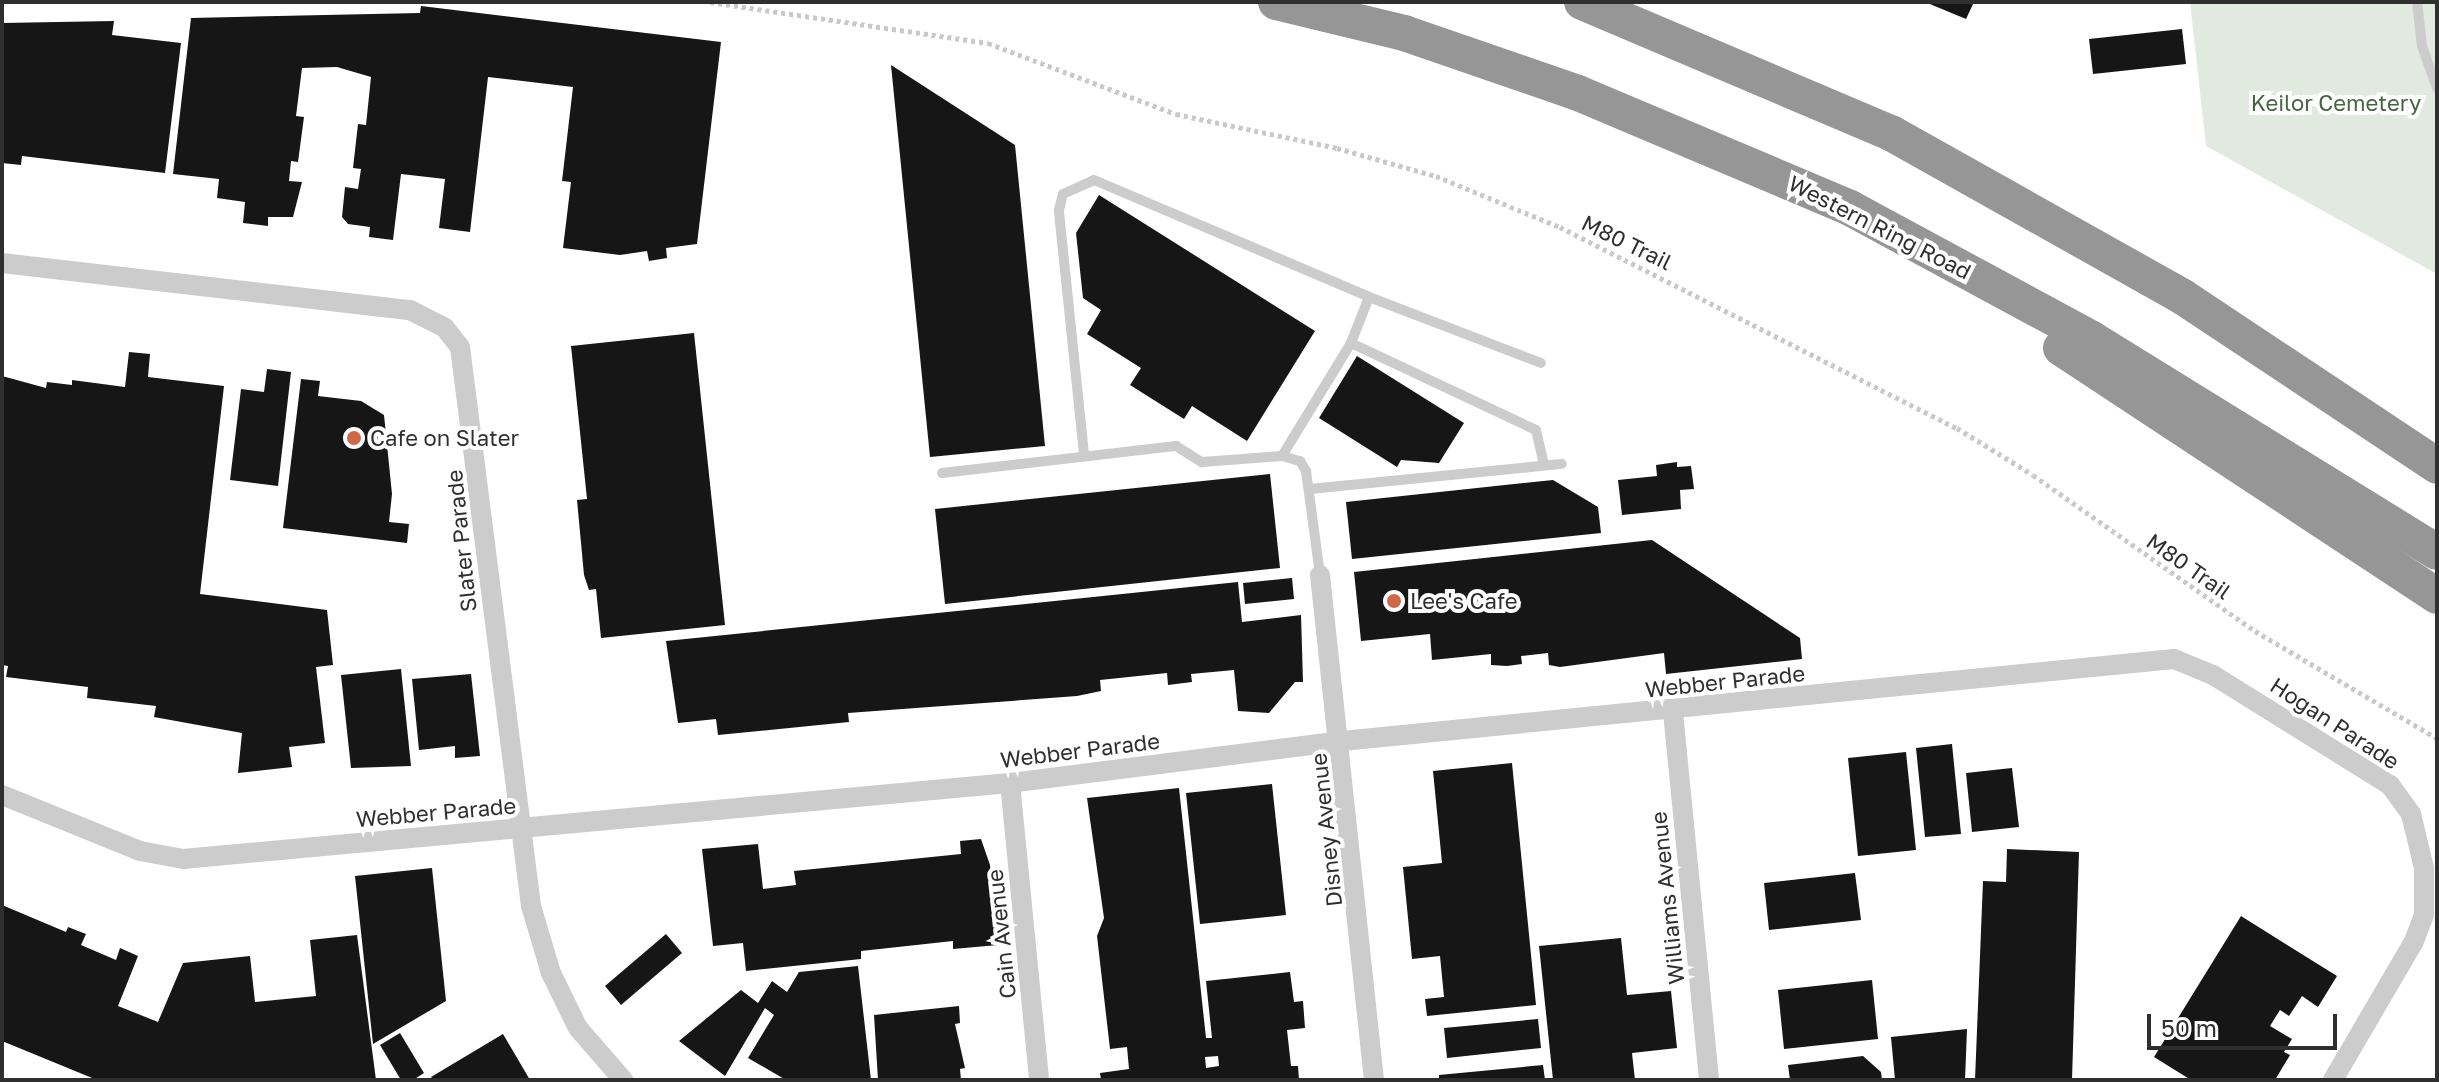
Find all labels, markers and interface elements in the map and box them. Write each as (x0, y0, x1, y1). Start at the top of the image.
park label: Keilor Cemetery (2251, 90, 2421, 116)
street label: Western Ring Road (1784, 170, 1976, 284)
street label: M80 Trail (1578, 209, 1676, 275)
place label: Cafe on Slater (370, 425, 519, 451)
marker: Cafe on Slater (345, 429, 363, 447)
street label: Slater Parade (440, 469, 482, 613)
street label: M80 Trail (2142, 527, 2236, 605)
place label: Lee's Cafe (1410, 588, 1518, 614)
marker: Lee's Cafe (1385, 592, 1403, 610)
street label: Webber Parade (1644, 659, 1806, 703)
street label: Hogan Parade (2265, 671, 2405, 775)
street label: Webber Parade (999, 727, 1161, 773)
street label: Disney Avenue (1305, 752, 1347, 908)
street label: Webber Parade (355, 792, 517, 832)
street label: Williams Avenue (1645, 810, 1689, 986)
street label: Cain Avenue (981, 868, 1021, 1000)
scale bar (2151, 998, 2341, 1048)
text: 50 m (2161, 1013, 2217, 1042)

